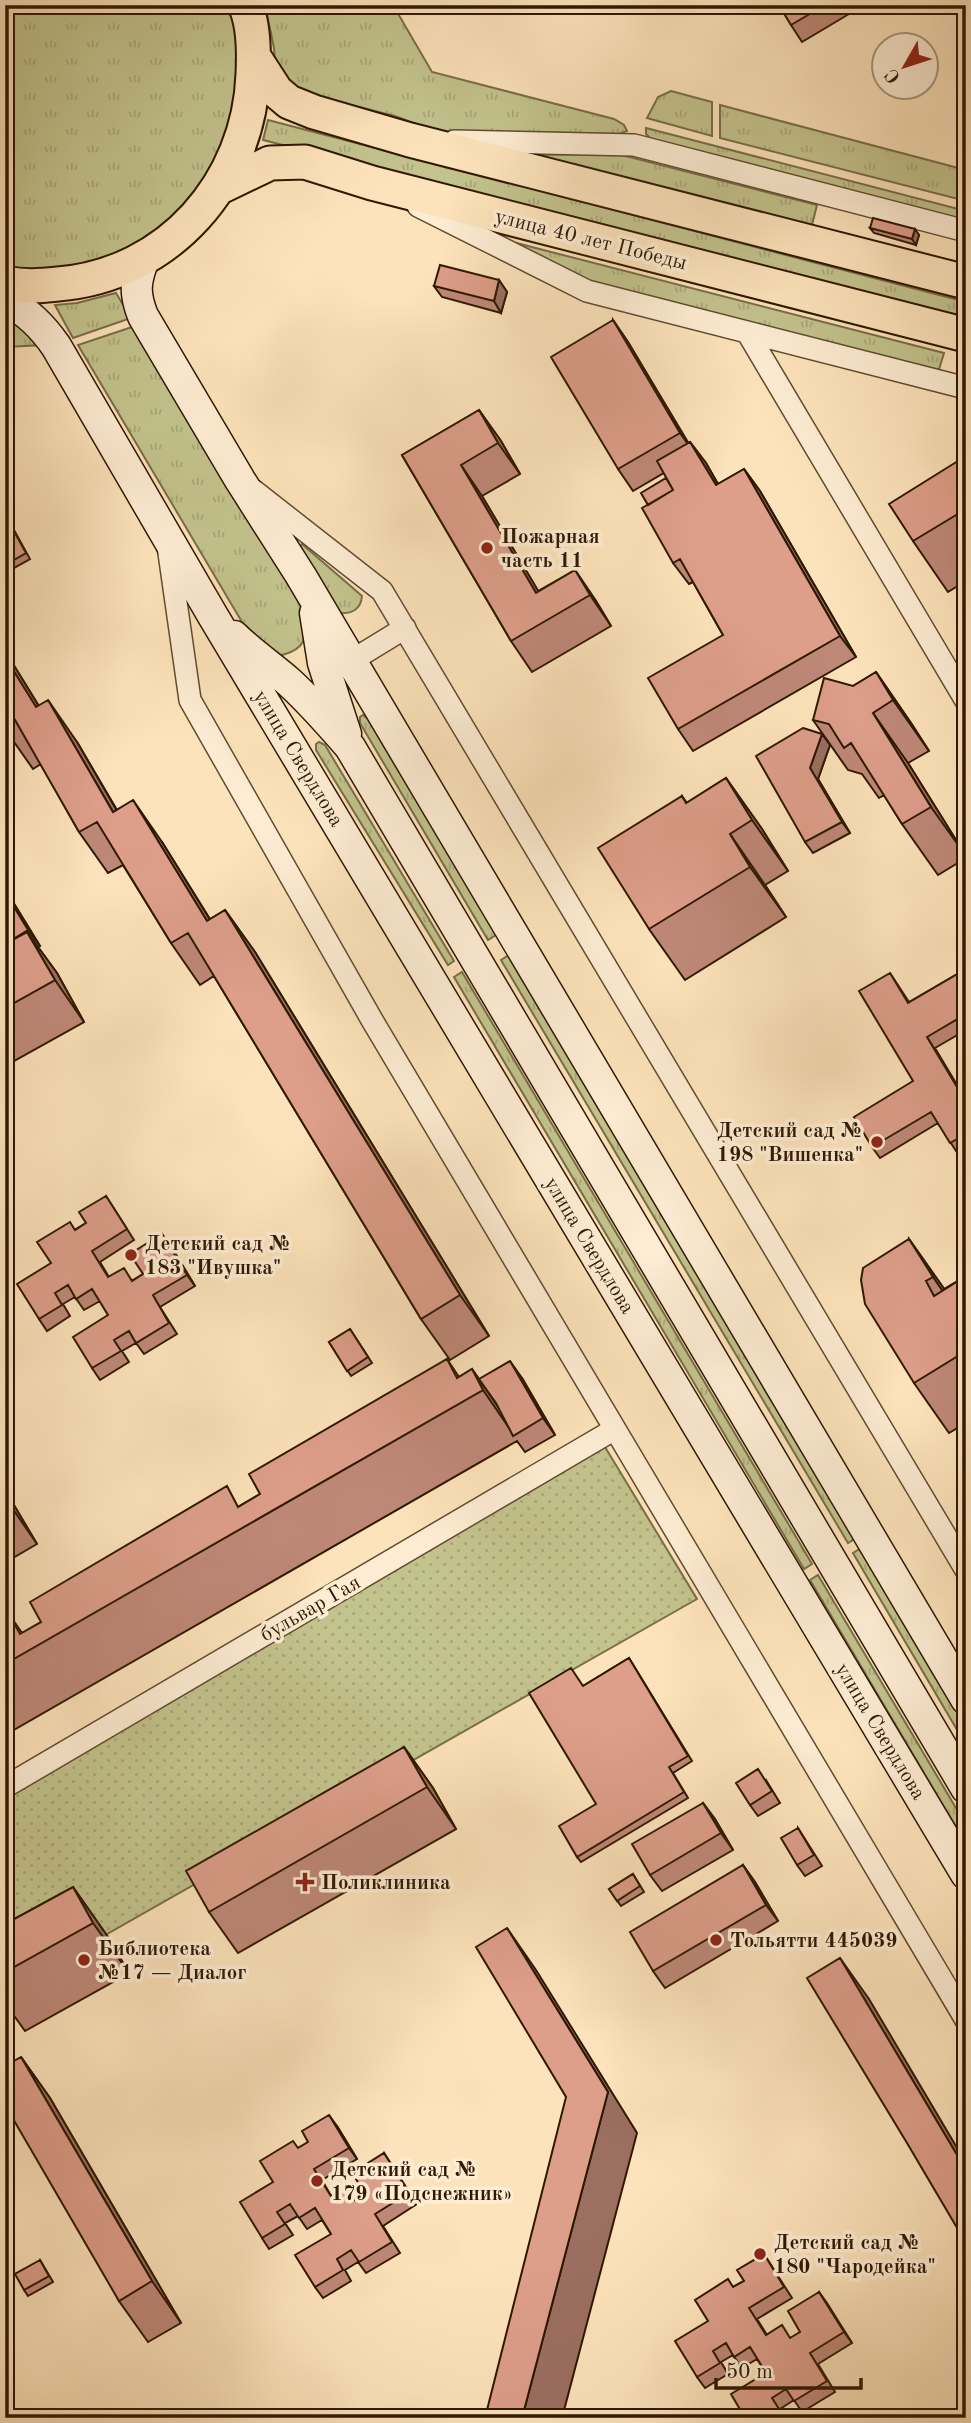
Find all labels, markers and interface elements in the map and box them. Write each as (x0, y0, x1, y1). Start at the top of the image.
north arrow (870, 32, 940, 102)
text: С (882, 64, 905, 86)
street label: улица 40 лет Победы (492, 206, 689, 275)
place label: Пожарная часть 11 (501, 527, 600, 572)
marker: Пожарная часть 11 (479, 540, 495, 556)
street label: улица Свердлова (249, 687, 347, 831)
place label: Детский сад № 198 "Вишенка" (717, 1121, 863, 1166)
marker: Детский сад № 198 "Вишенка" (869, 1134, 885, 1150)
street label: улица Свердлова (540, 1174, 638, 1318)
place label: Детский сад № 183 "Ивушка" (145, 1234, 291, 1279)
marker: Детский сад № 183 "Ивушка" (123, 1247, 139, 1263)
street label: бульвар Гая (257, 1572, 364, 1646)
street label: улица Свердлова (831, 1660, 929, 1804)
marker: Поликлиника (295, 1872, 315, 1892)
place label: Поликлиника (321, 1873, 451, 1894)
place label: Тольятти 445039 (730, 1931, 898, 1952)
marker: Тольятти 445039 (708, 1932, 724, 1948)
place label: Библиотека №17 — Диалог (98, 1939, 247, 1984)
marker: Библиотека №17 — Диалог (76, 1952, 92, 1968)
place label: Детский сад № 179 «Подснежник» (331, 2160, 513, 2205)
marker: Детский сад № 179 «Подснежник» (309, 2173, 325, 2189)
place label: Детский сад № 180 "Чародейка" (774, 2233, 936, 2278)
marker: Детский сад № 180 "Чародейка" (752, 2246, 768, 2262)
scale bar (716, 2346, 861, 2390)
text: 50 m (726, 2362, 773, 2383)

